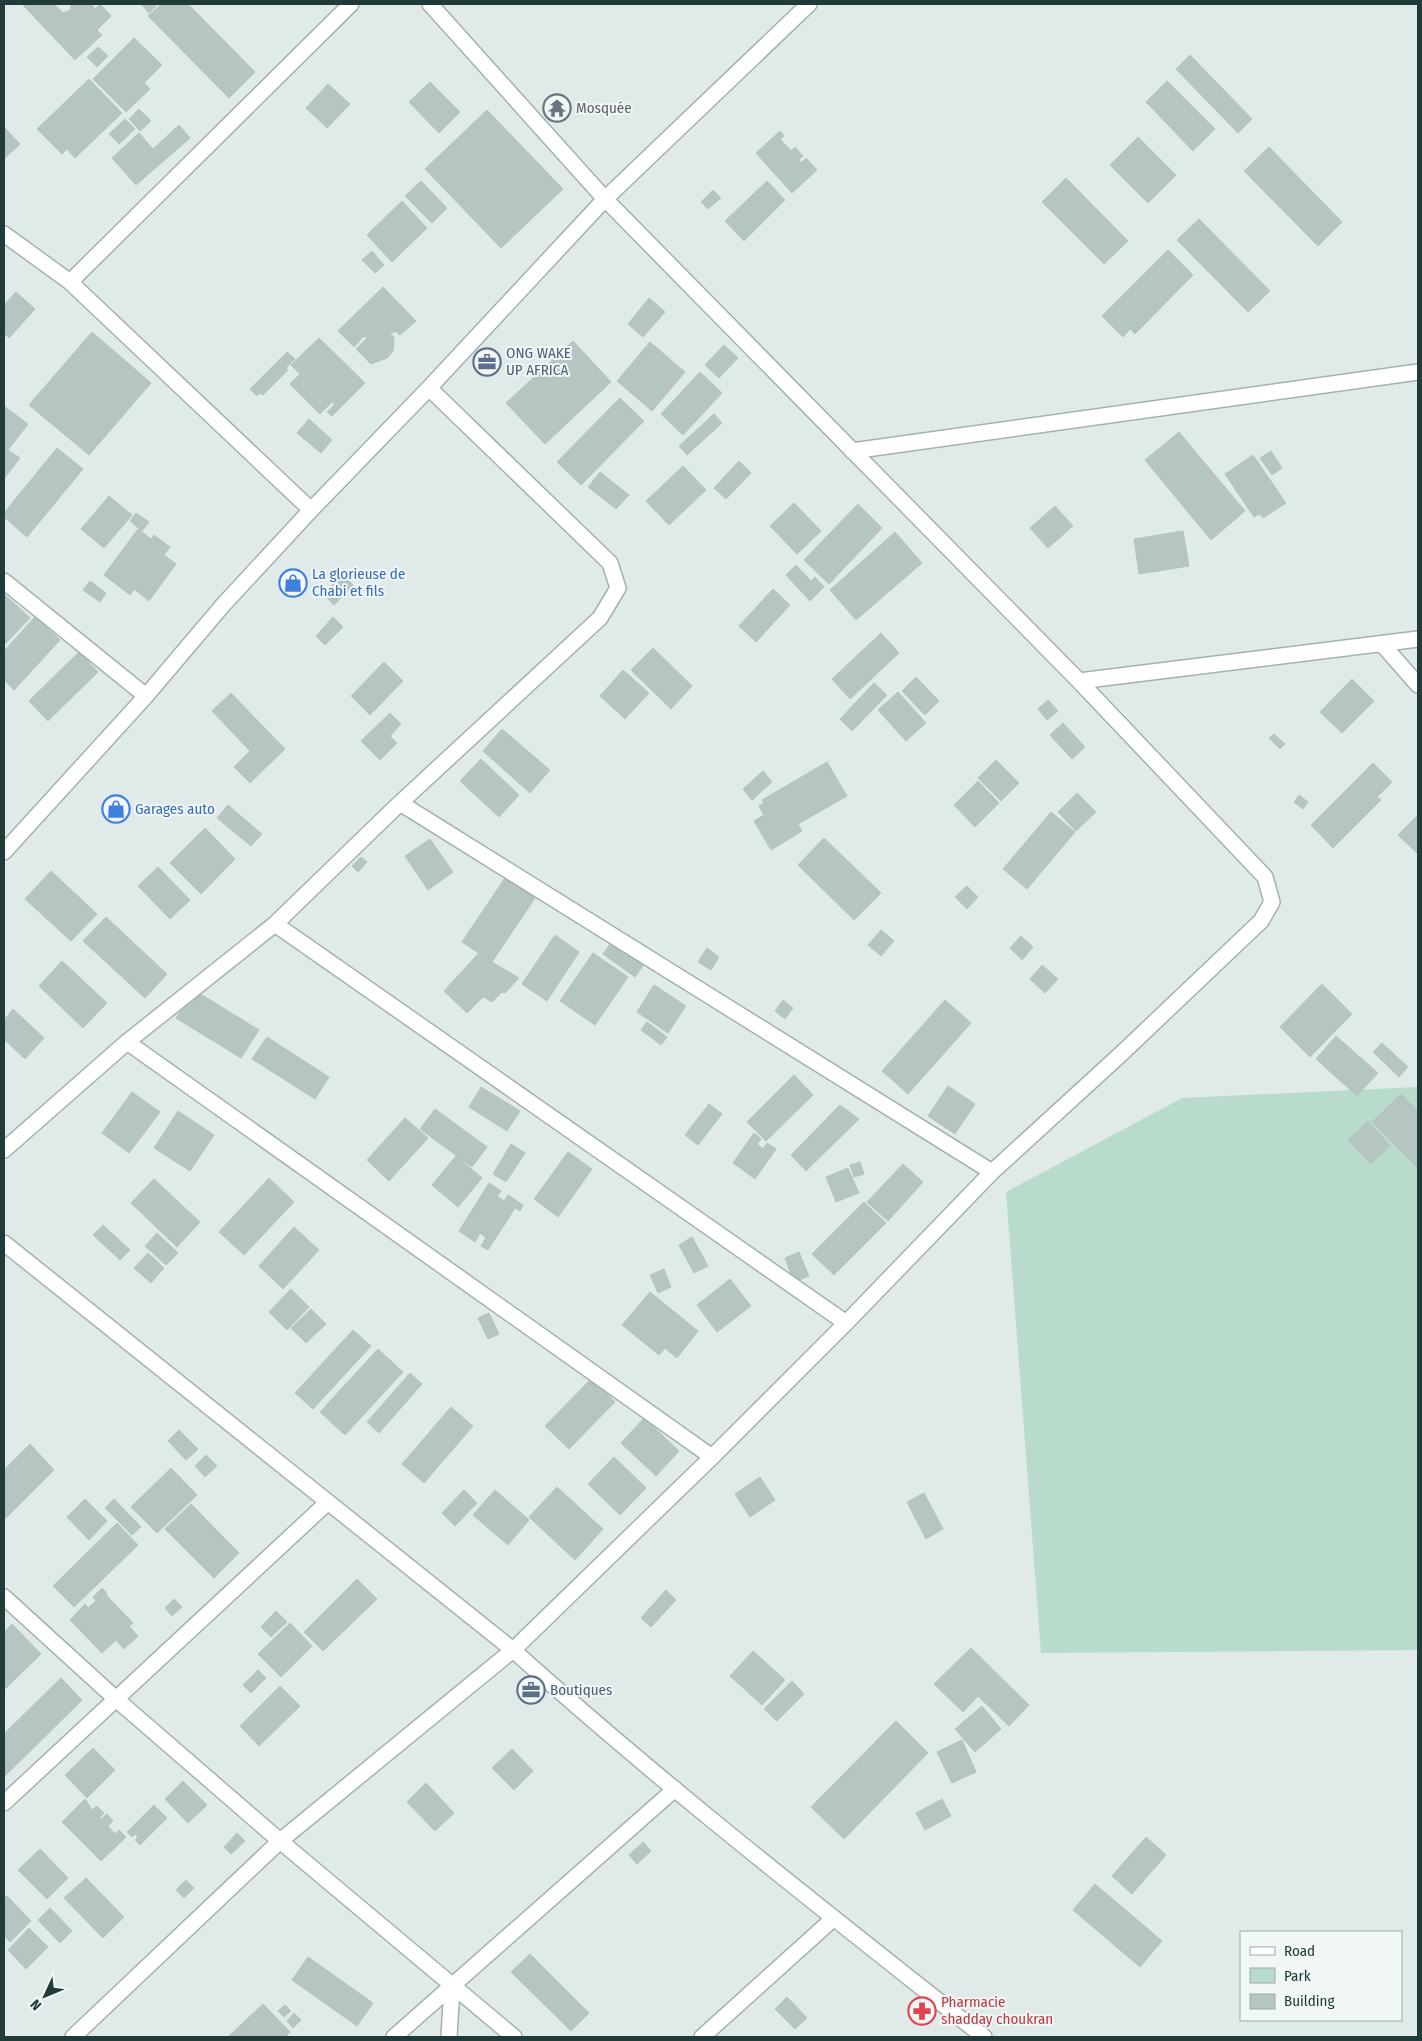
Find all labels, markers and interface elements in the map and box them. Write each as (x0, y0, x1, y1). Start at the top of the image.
temple icon: Mosquée (542, 93, 572, 123)
place label: Mosquée (576, 99, 632, 117)
place label: ONG WAKE UP AFRICA (506, 344, 571, 379)
office icon: ONG WAKE UP AFRICA (472, 347, 502, 377)
place label: La glorieuse de Chabi et fils (312, 565, 405, 600)
shop icon: La glorieuse de Chabi et fils (278, 568, 308, 598)
shop icon: Garages auto (101, 794, 131, 824)
place label: Garages auto (135, 800, 215, 818)
office icon: Boutiques (516, 1675, 546, 1705)
place label: Boutiques (550, 1681, 612, 1699)
legend (1240, 1931, 1402, 2021)
text: Road (1284, 1942, 1315, 1960)
text: Park (1284, 1967, 1311, 1985)
north arrow (20, 1971, 70, 2021)
text: Building (1284, 1992, 1335, 2010)
place label: Pharmacie shadday choukran (941, 1993, 1053, 2028)
text: N (27, 1996, 45, 2014)
pharmacy icon: Pharmacie shadday choukran (907, 1996, 937, 2026)

